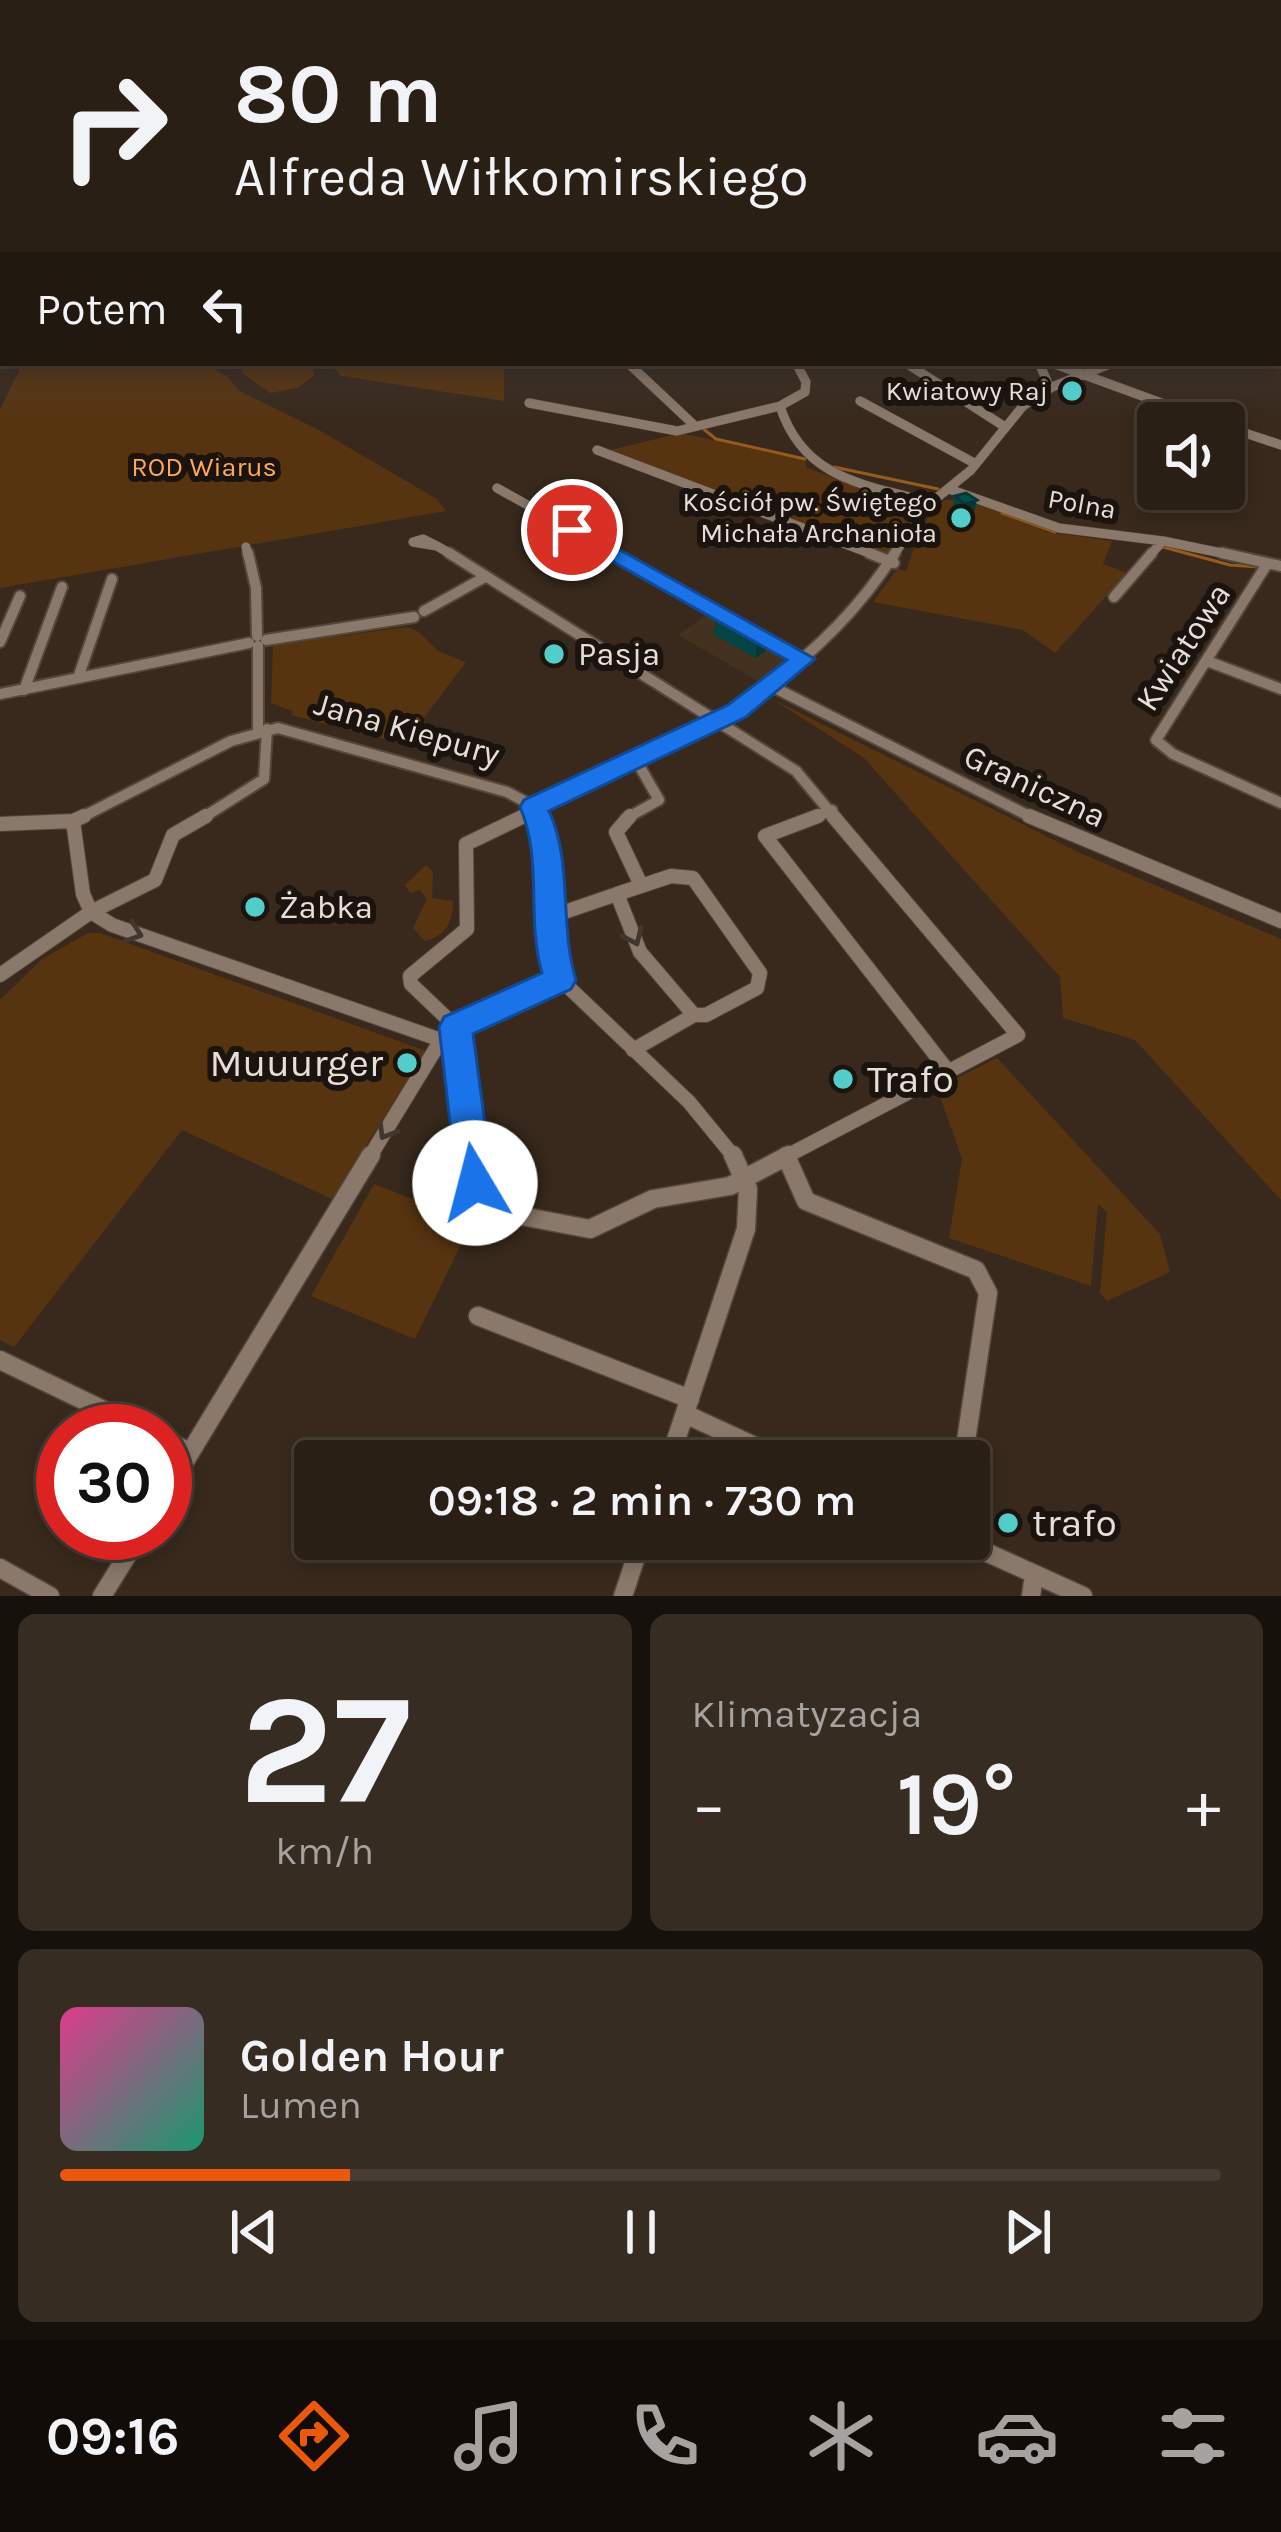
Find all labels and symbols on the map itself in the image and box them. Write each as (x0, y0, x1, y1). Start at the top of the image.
place label: Kwiatowy Raj (886, 375, 1048, 407)
marker: Kwiatowy Raj (1059, 378, 1085, 404)
park label: ROD Wiarus (131, 451, 277, 483)
pin (521, 479, 623, 581)
street label: Polna (1046, 482, 1118, 526)
place label: Kościół pw. Świętego Michała Archanioła (683, 486, 937, 549)
marker: Kościół pw. Świętego Michała Archanioła (948, 505, 974, 531)
street label: Kwiatowa (1128, 576, 1238, 718)
place label: Pasja (578, 635, 660, 673)
marker: Pasja (541, 641, 567, 667)
street label: Jana Kiepury (310, 684, 504, 774)
street label: Graniczna (958, 737, 1112, 835)
place label: Żabka (279, 888, 373, 926)
marker: Żabka (242, 894, 268, 920)
one-way arrow (122, 919, 143, 943)
one-way arrow (620, 925, 644, 946)
place label: Muuurger (210, 1040, 384, 1086)
marker: Muuurger (394, 1050, 420, 1076)
place label: Trafo (867, 1056, 954, 1102)
marker: Trafo (830, 1066, 856, 1092)
one-way arrow (378, 1118, 400, 1140)
position arrow (412, 1120, 538, 1246)
speed limit sign: 30 (36, 1404, 192, 1560)
place label: trafo (1032, 1500, 1117, 1546)
marker: trafo (995, 1510, 1021, 1536)

